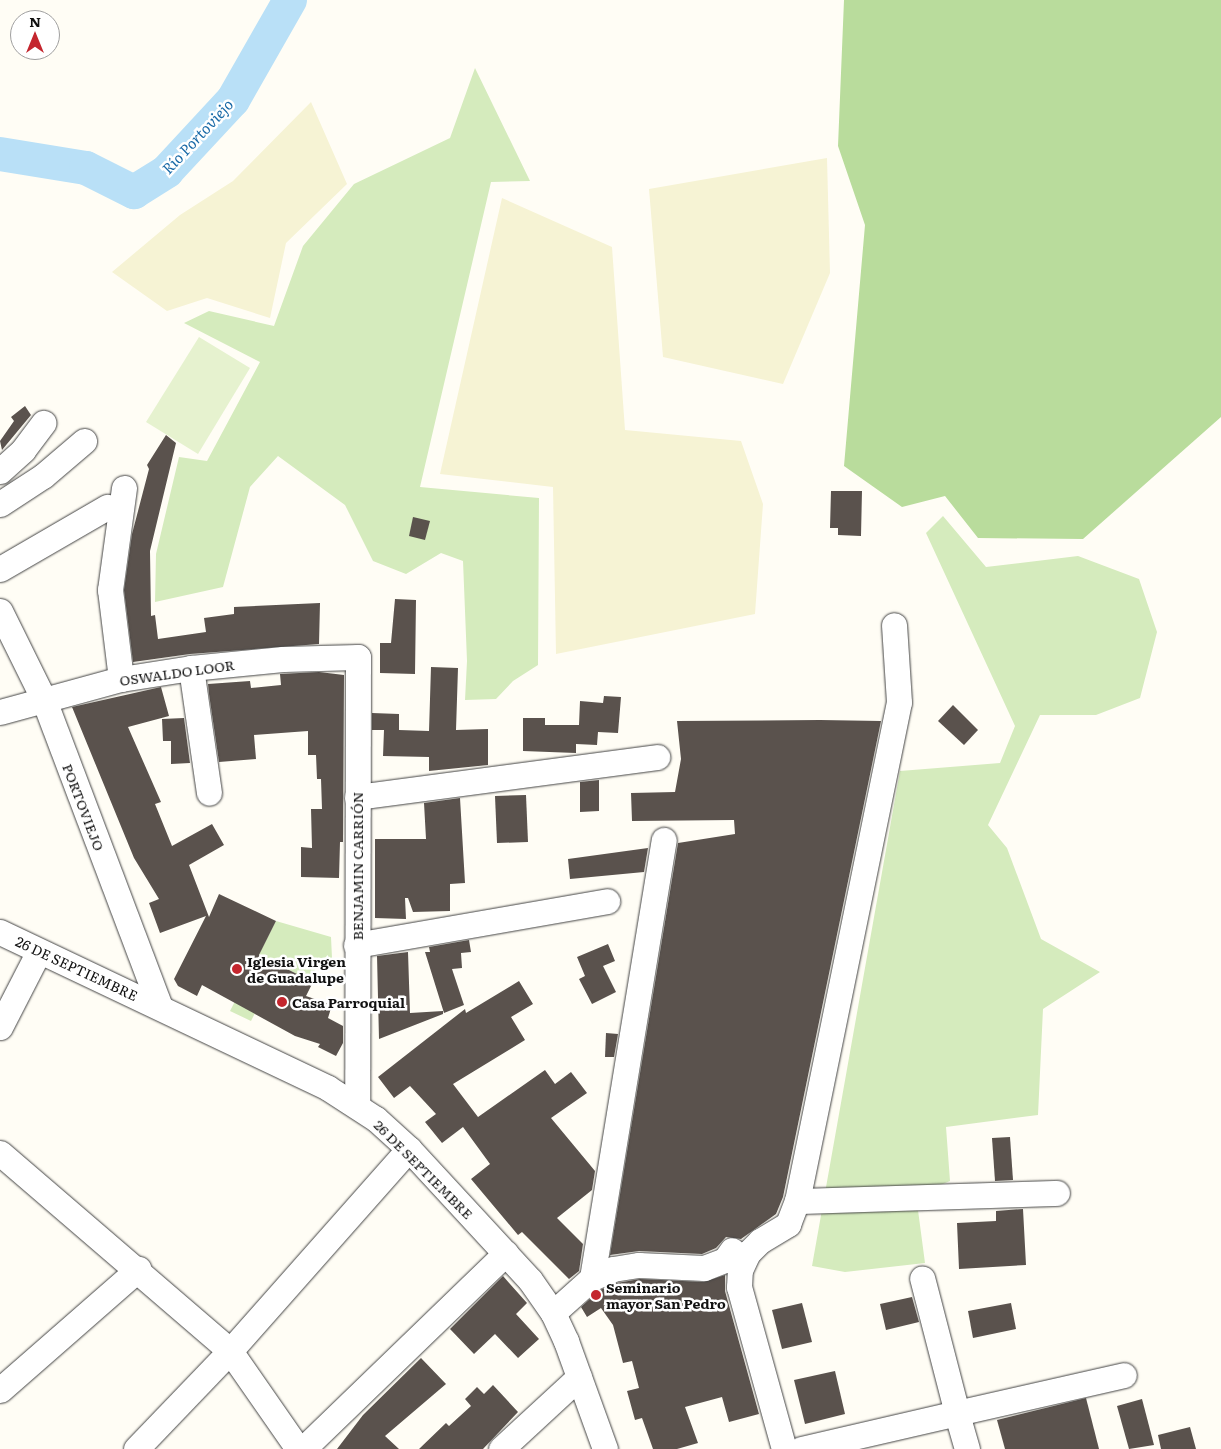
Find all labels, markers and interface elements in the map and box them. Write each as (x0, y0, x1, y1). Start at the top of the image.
north arrow (10, 10, 60, 60)
text: N (29, 11, 41, 31)
water label: Río Portoviejo (158, 95, 236, 177)
street label: OSWALDO LOOR (118, 656, 236, 688)
street label: PORTOVIEJO (60, 761, 108, 853)
street label: BENJAMIN CARRIÓN (349, 792, 365, 940)
street label: 26 DE SEPTIEMBRE (13, 932, 141, 1004)
place label: Iglesia Virgen de Guadalupe (247, 953, 346, 986)
marker: Iglesia Virgen de Guadalupe (231, 963, 243, 975)
place label: Casa Parroquial (292, 994, 405, 1010)
marker: Casa Parroquial (276, 996, 288, 1008)
street label: 26 DE SEPTIEMBRE (371, 1116, 477, 1222)
place label: Seminario mayor San Pedro (606, 1279, 726, 1311)
marker: Seminario mayor San Pedro (590, 1289, 602, 1301)

